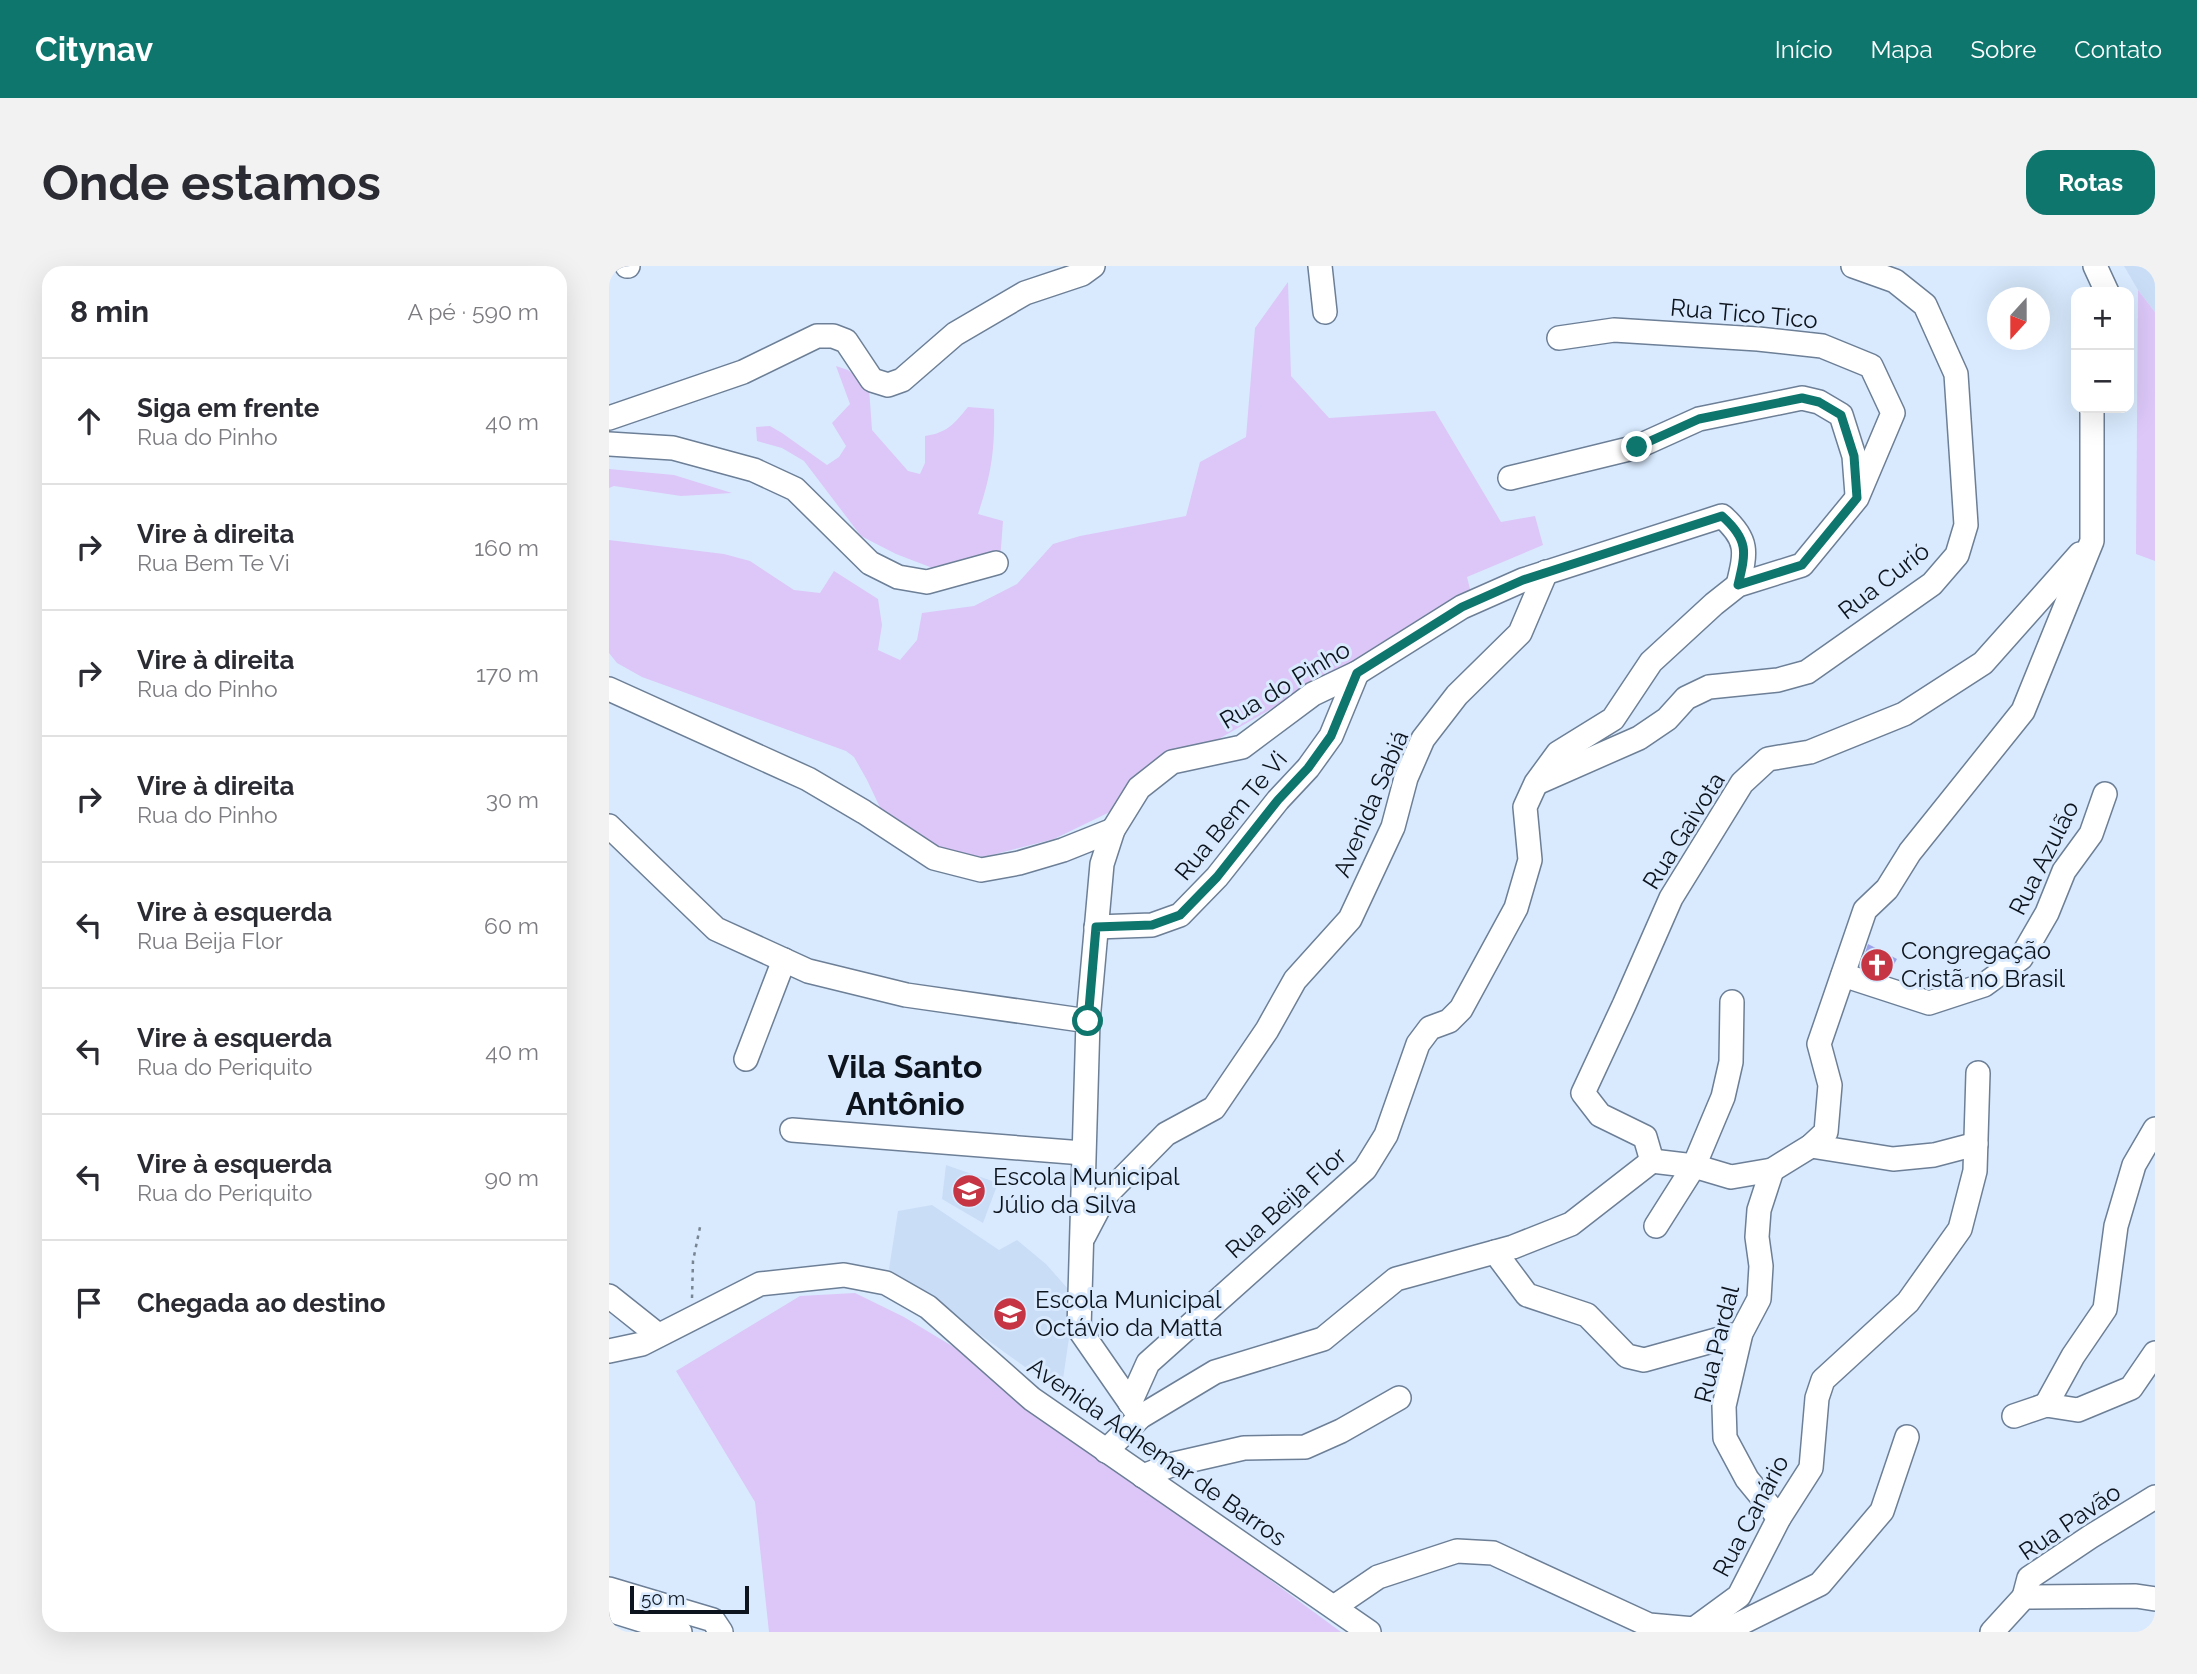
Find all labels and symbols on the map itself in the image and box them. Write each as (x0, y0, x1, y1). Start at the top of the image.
north arrow (1987, 287, 2050, 350)
street label: Rua Tico Tico (1669, 293, 1819, 334)
route end (1621, 431, 1652, 462)
street label: Rua Curió (1832, 536, 1935, 625)
street label: Rua do Pinho (1214, 634, 1355, 735)
street label: Avenida Sabiá (1327, 726, 1414, 881)
street label: Rua Bem Te Vi (1168, 745, 1293, 886)
street label: Rua Gaivota (1636, 767, 1731, 894)
street label: Rua Azulão (2002, 796, 2085, 920)
place label: Congregação Cristã no Brasil (1901, 936, 2066, 993)
church icon: Congregação Cristã no Brasil (1858, 946, 1896, 984)
route start (1072, 1005, 1103, 1036)
district label: Vila Santo Antônio (828, 1048, 982, 1122)
street label: Rua Beija Flor (1219, 1141, 1352, 1264)
place label: Escola Municipal Júlio da Silva (993, 1162, 1180, 1219)
school or university icon: Escola Municipal Júlio da Silva (950, 1172, 988, 1210)
street label: Rua Pardal (1688, 1282, 1745, 1405)
place label: Escola Municipal Octávio da Matta (1035, 1285, 1223, 1342)
school or university icon: Escola Municipal Octávio da Matta (991, 1295, 1029, 1333)
street label: Avenida Adhemar de Barros (1022, 1351, 1292, 1552)
street label: Rua Canário (1706, 1450, 1795, 1582)
street label: Rua Pavão (2013, 1477, 2126, 1566)
scale bar (630, 1583, 749, 1615)

